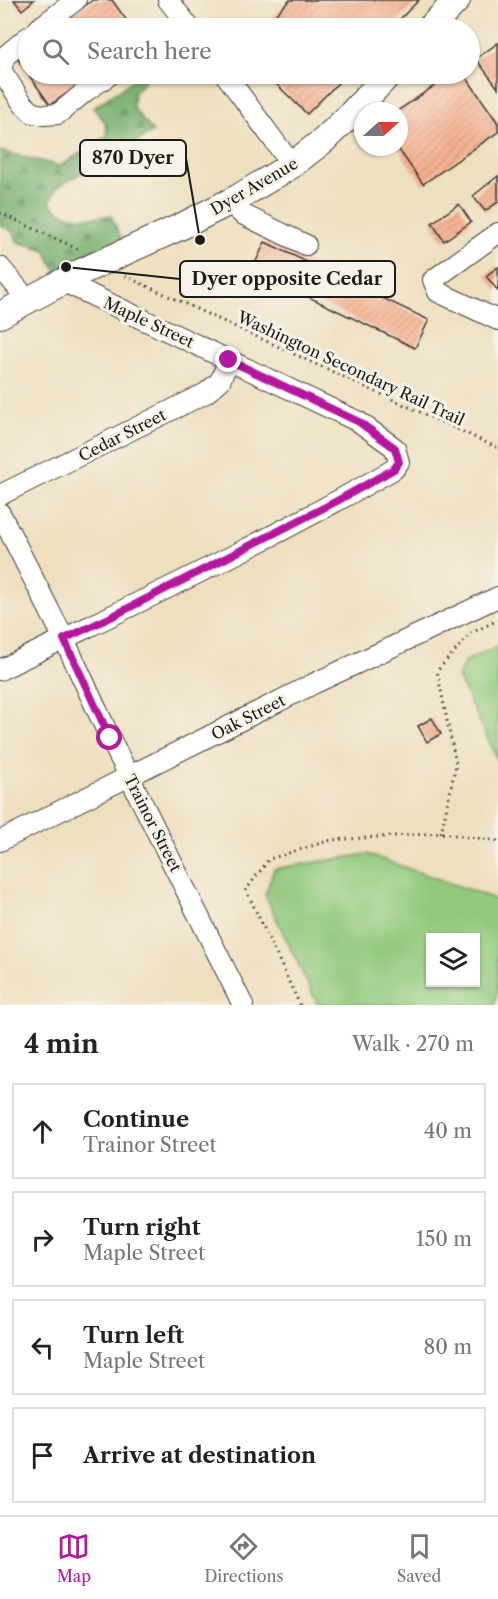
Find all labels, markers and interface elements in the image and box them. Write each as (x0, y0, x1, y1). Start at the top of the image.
search box (18, 18, 480, 84)
icon: search (39, 35, 72, 68)
text: Search here (87, 38, 212, 65)
north arrow (354, 102, 408, 156)
callout: 870 Dyer (80, 140, 186, 176)
text: 870 Dyer (92, 147, 174, 169)
street label: Dyer Avenue (207, 153, 301, 219)
callout: Dyer opposite Cedar (180, 261, 395, 297)
text: Dyer opposite Cedar (192, 268, 383, 290)
street label: Maple Street (101, 292, 198, 352)
street label: Washington Secondary Rail Trail (233, 306, 468, 430)
route end (215, 346, 241, 372)
street label: Cedar Street (75, 404, 169, 466)
street label: Oak Street (208, 690, 289, 744)
route start (96, 724, 122, 750)
street label: Trainor Street (120, 771, 186, 875)
map controls (426, 933, 480, 987)
button: layers (426, 933, 480, 987)
text: 4 min (24, 1028, 99, 1060)
text: Walk · 270 m (352, 1032, 474, 1056)
text: Continue (83, 1106, 189, 1133)
icon: ahead (26, 1115, 59, 1148)
text: 40 m (424, 1119, 472, 1143)
text: Trainor Street (83, 1133, 217, 1157)
text: Turn right (83, 1214, 201, 1241)
icon: right (26, 1223, 59, 1256)
text: 150 m (416, 1227, 472, 1251)
text: Maple Street (83, 1241, 205, 1265)
text: Turn left (83, 1322, 184, 1349)
icon: left (26, 1331, 59, 1364)
text: 80 m (424, 1335, 472, 1359)
text: Maple Street (83, 1349, 205, 1373)
icon: arrive (26, 1439, 59, 1472)
text: Arrive at destination (83, 1442, 316, 1469)
tab: Map (57, 1530, 91, 1586)
tab: Directions (204, 1530, 283, 1586)
tab: Saved (397, 1530, 441, 1586)

